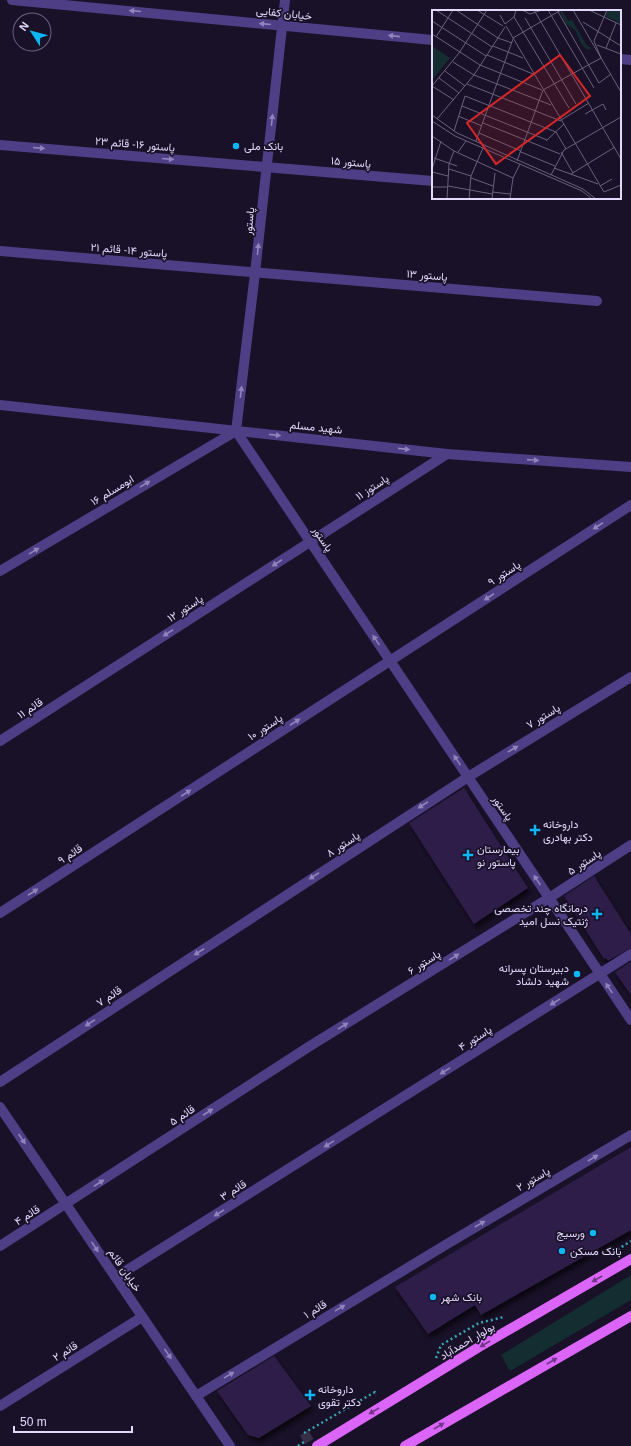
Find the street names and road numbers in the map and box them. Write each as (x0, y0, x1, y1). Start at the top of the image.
street label: خیابان کفایی (255, 4, 313, 23)
street label: پاستور ۱۶- قائم ۲۳ (94, 135, 175, 155)
street label: پاستور ۱۵ (330, 154, 372, 172)
street label: پاستور (241, 207, 258, 237)
street label: پاستور ۱۴- قائم ۲۱ (90, 241, 168, 261)
street label: پاستور ۱۳ (406, 267, 448, 285)
street label: شهید مسلم (289, 418, 343, 438)
street label: پاستوز ۱۱ (353, 472, 392, 504)
street label: ابومسلم ۱۶ (88, 473, 137, 509)
street label: پاستور (308, 523, 336, 555)
street label: پاستور ۹ (486, 558, 523, 590)
street label: پاستور ۱۲ (165, 592, 206, 625)
street label: قائم ۱۱ (15, 695, 46, 722)
street label: پاستور ۷ (524, 701, 563, 732)
street label: پاستور ۱۰ (246, 711, 285, 744)
street label: پاستور (488, 792, 516, 824)
street label: پاستور ۸ (324, 829, 363, 861)
street label: قائم ۹ (56, 842, 86, 868)
street label: پاستور ۵ (565, 847, 604, 879)
street label: پاستور ۶ (406, 947, 444, 978)
street label: قائم ۷ (94, 983, 125, 1010)
street label: پاستور ۴ (456, 1023, 495, 1055)
street label: قائم ۵ (167, 1102, 198, 1129)
street label: پاستور ۲ (514, 1165, 553, 1195)
street label: قائم ۳ (218, 1177, 249, 1204)
street label: قائم ۴ (12, 1203, 43, 1229)
street label: خیابان قائم (105, 1246, 144, 1295)
street label: قائم ۱ (301, 1298, 330, 1322)
street label: بولوار احمدآباد (438, 1320, 497, 1363)
street label: قائم ۲ (50, 1339, 81, 1365)

